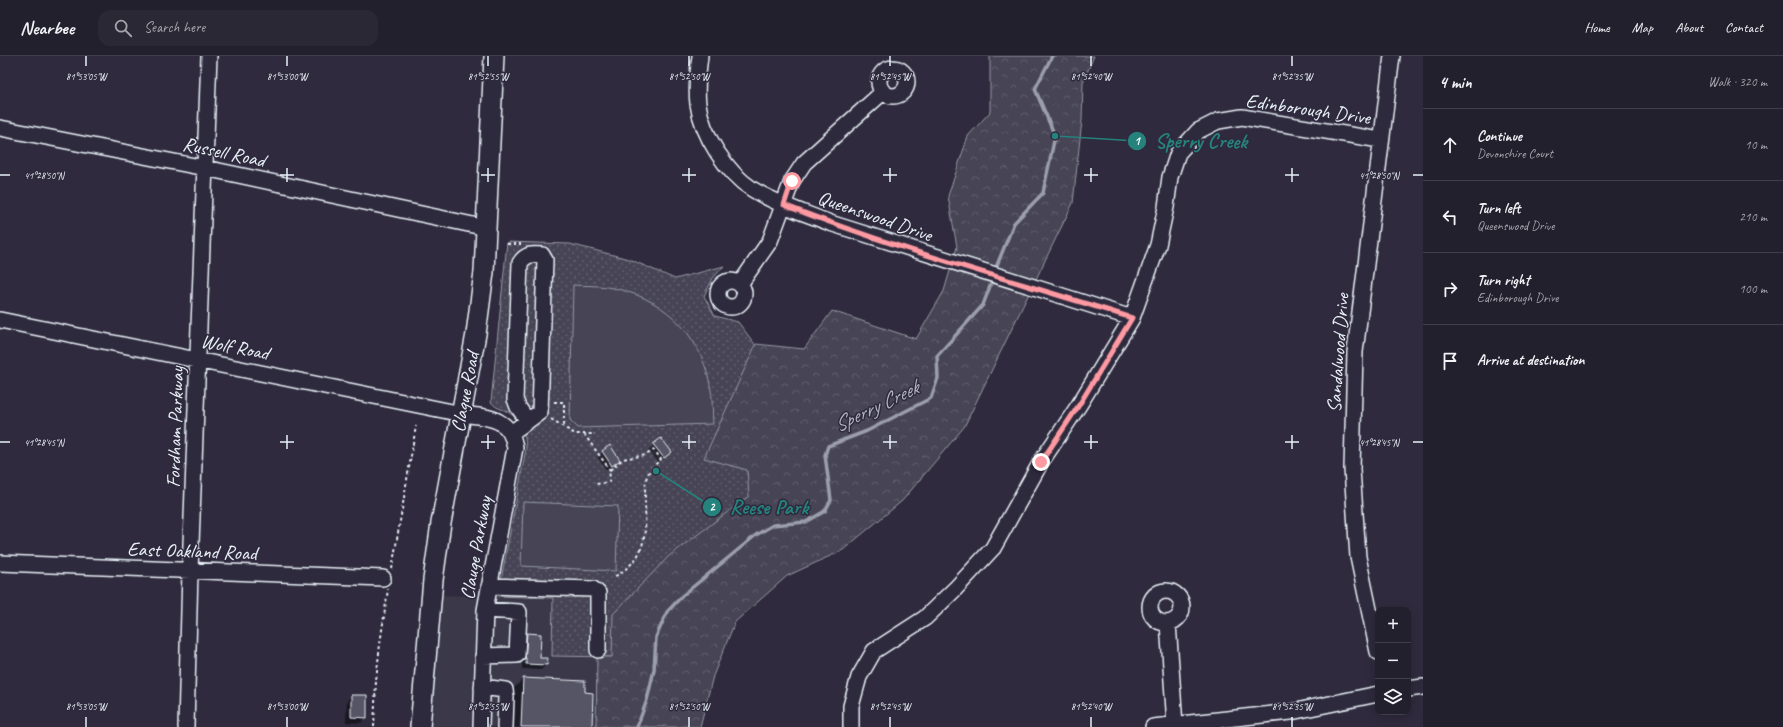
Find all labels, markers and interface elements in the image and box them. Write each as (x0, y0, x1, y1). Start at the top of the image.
search box (98, 10, 378, 46)
text: Nearbee (20, 16, 74, 40)
icon: search (112, 17, 134, 39)
text: Search here (144, 18, 205, 37)
text: Home (1584, 19, 1610, 36)
text: Map (1632, 19, 1653, 36)
text: About (1675, 19, 1703, 36)
text: Contact (1725, 19, 1763, 36)
text: 81°53'05"W (66, 70, 108, 83)
text: 81°53'00"W (267, 70, 309, 83)
text: 81°52'55"W (468, 70, 510, 83)
text: 81°52'50"W (669, 70, 711, 83)
text: 81°52'45"W (870, 70, 912, 83)
text: 81°52'40"W (1071, 70, 1113, 83)
text: 81°52'35"W (1272, 70, 1314, 83)
text: 4 min (1439, 72, 1472, 93)
text: Walk · 320 m (1708, 74, 1767, 90)
street label: Edinborough Drive (1244, 88, 1373, 130)
callout: Sperry Creek (1127, 124, 1255, 157)
text: Continue (1477, 127, 1522, 146)
text: Sperry Creek (1155, 128, 1249, 154)
street label: Russell Road (181, 131, 270, 174)
text: 1 (1134, 133, 1141, 149)
icon: ahead (1439, 134, 1461, 156)
text: 10 m (1745, 137, 1767, 153)
text: Devonshire Court (1477, 146, 1553, 162)
text: 41°28'50"N (24, 169, 66, 182)
text: 41°28'50"N (1359, 169, 1401, 182)
route start (783, 172, 801, 190)
street label: Queenswood Drive (815, 185, 937, 248)
text: Turn left (1477, 199, 1520, 218)
icon: left (1439, 206, 1461, 228)
text: 210 m (1739, 209, 1767, 225)
text: Queenswood Drive (1477, 218, 1554, 234)
text: Turn right (1477, 271, 1530, 290)
icon: right (1439, 278, 1461, 300)
text: 100 m (1739, 281, 1767, 297)
text: Edinborough Drive (1477, 290, 1559, 306)
street label: Sandalwood Drive (1321, 291, 1355, 413)
street label: Wolf Road (199, 328, 274, 366)
street label: Clague Road (445, 347, 486, 434)
icon: arrive (1439, 350, 1461, 372)
text: Arrive at destination (1477, 351, 1584, 370)
street label: Fordham Parkway (160, 365, 190, 488)
water label: Sperry Creek (829, 372, 927, 438)
text: 41°28'45"N (24, 436, 66, 449)
text: 41°28'45"N (1359, 436, 1401, 449)
route end (1032, 453, 1050, 471)
callout: Reese Park (702, 490, 817, 523)
street label: Clauge Parkway (455, 492, 498, 602)
text: Reese Park (730, 494, 810, 520)
text: 2 (709, 499, 716, 515)
street label: East Oakland Road (127, 536, 260, 566)
map controls (1375, 607, 1411, 715)
button: + (1375, 607, 1411, 643)
button: − (1375, 643, 1411, 679)
button: layers (1375, 679, 1411, 715)
text: 81°53'05"W (66, 700, 108, 713)
text: 81°53'00"W (267, 700, 309, 713)
text: 81°52'55"W (468, 700, 510, 713)
text: 81°52'50"W (669, 700, 711, 713)
text: 81°52'45"W (870, 700, 912, 713)
text: 81°52'40"W (1071, 700, 1113, 713)
text: 81°52'35"W (1272, 700, 1314, 713)

